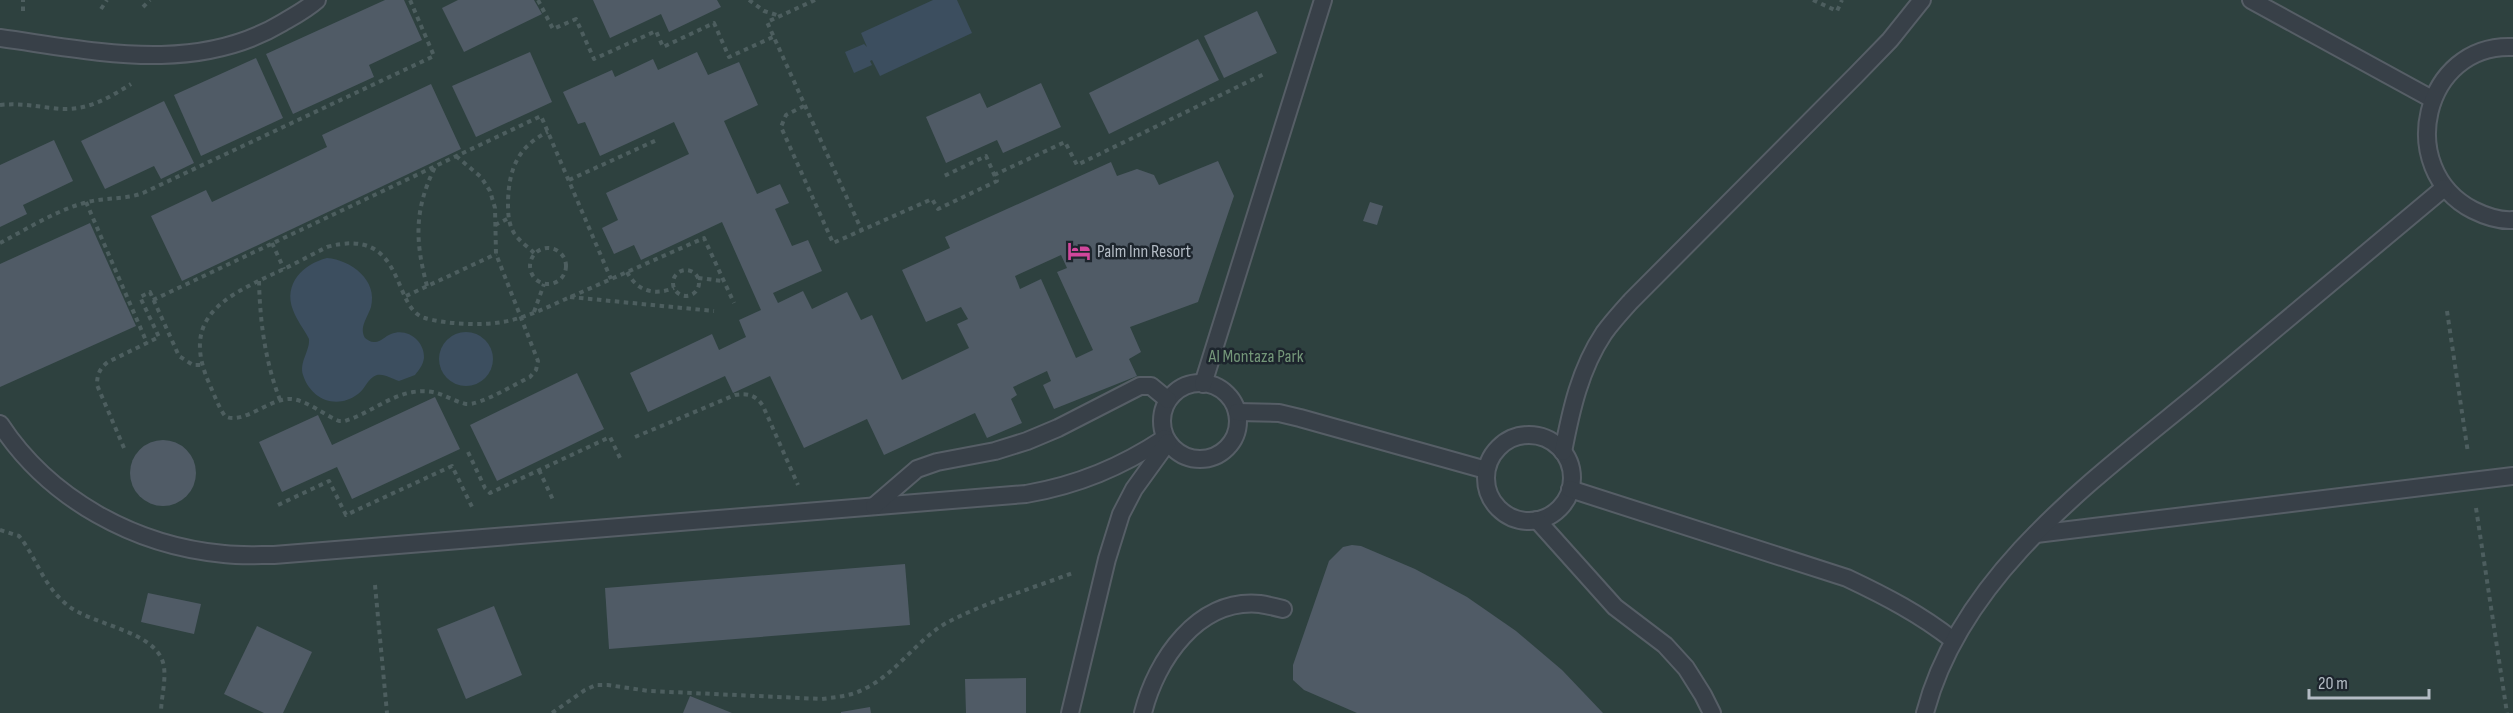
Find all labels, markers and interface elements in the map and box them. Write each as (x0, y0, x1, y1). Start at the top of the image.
hotel icon: Palm Inn Resort (1066, 238, 1092, 264)
place label: Palm Inn Resort (1097, 241, 1192, 262)
park label: Al Montaza Park (1207, 346, 1304, 367)
scale bar (2309, 662, 2429, 700)
text: 20 m (2318, 673, 2348, 694)

